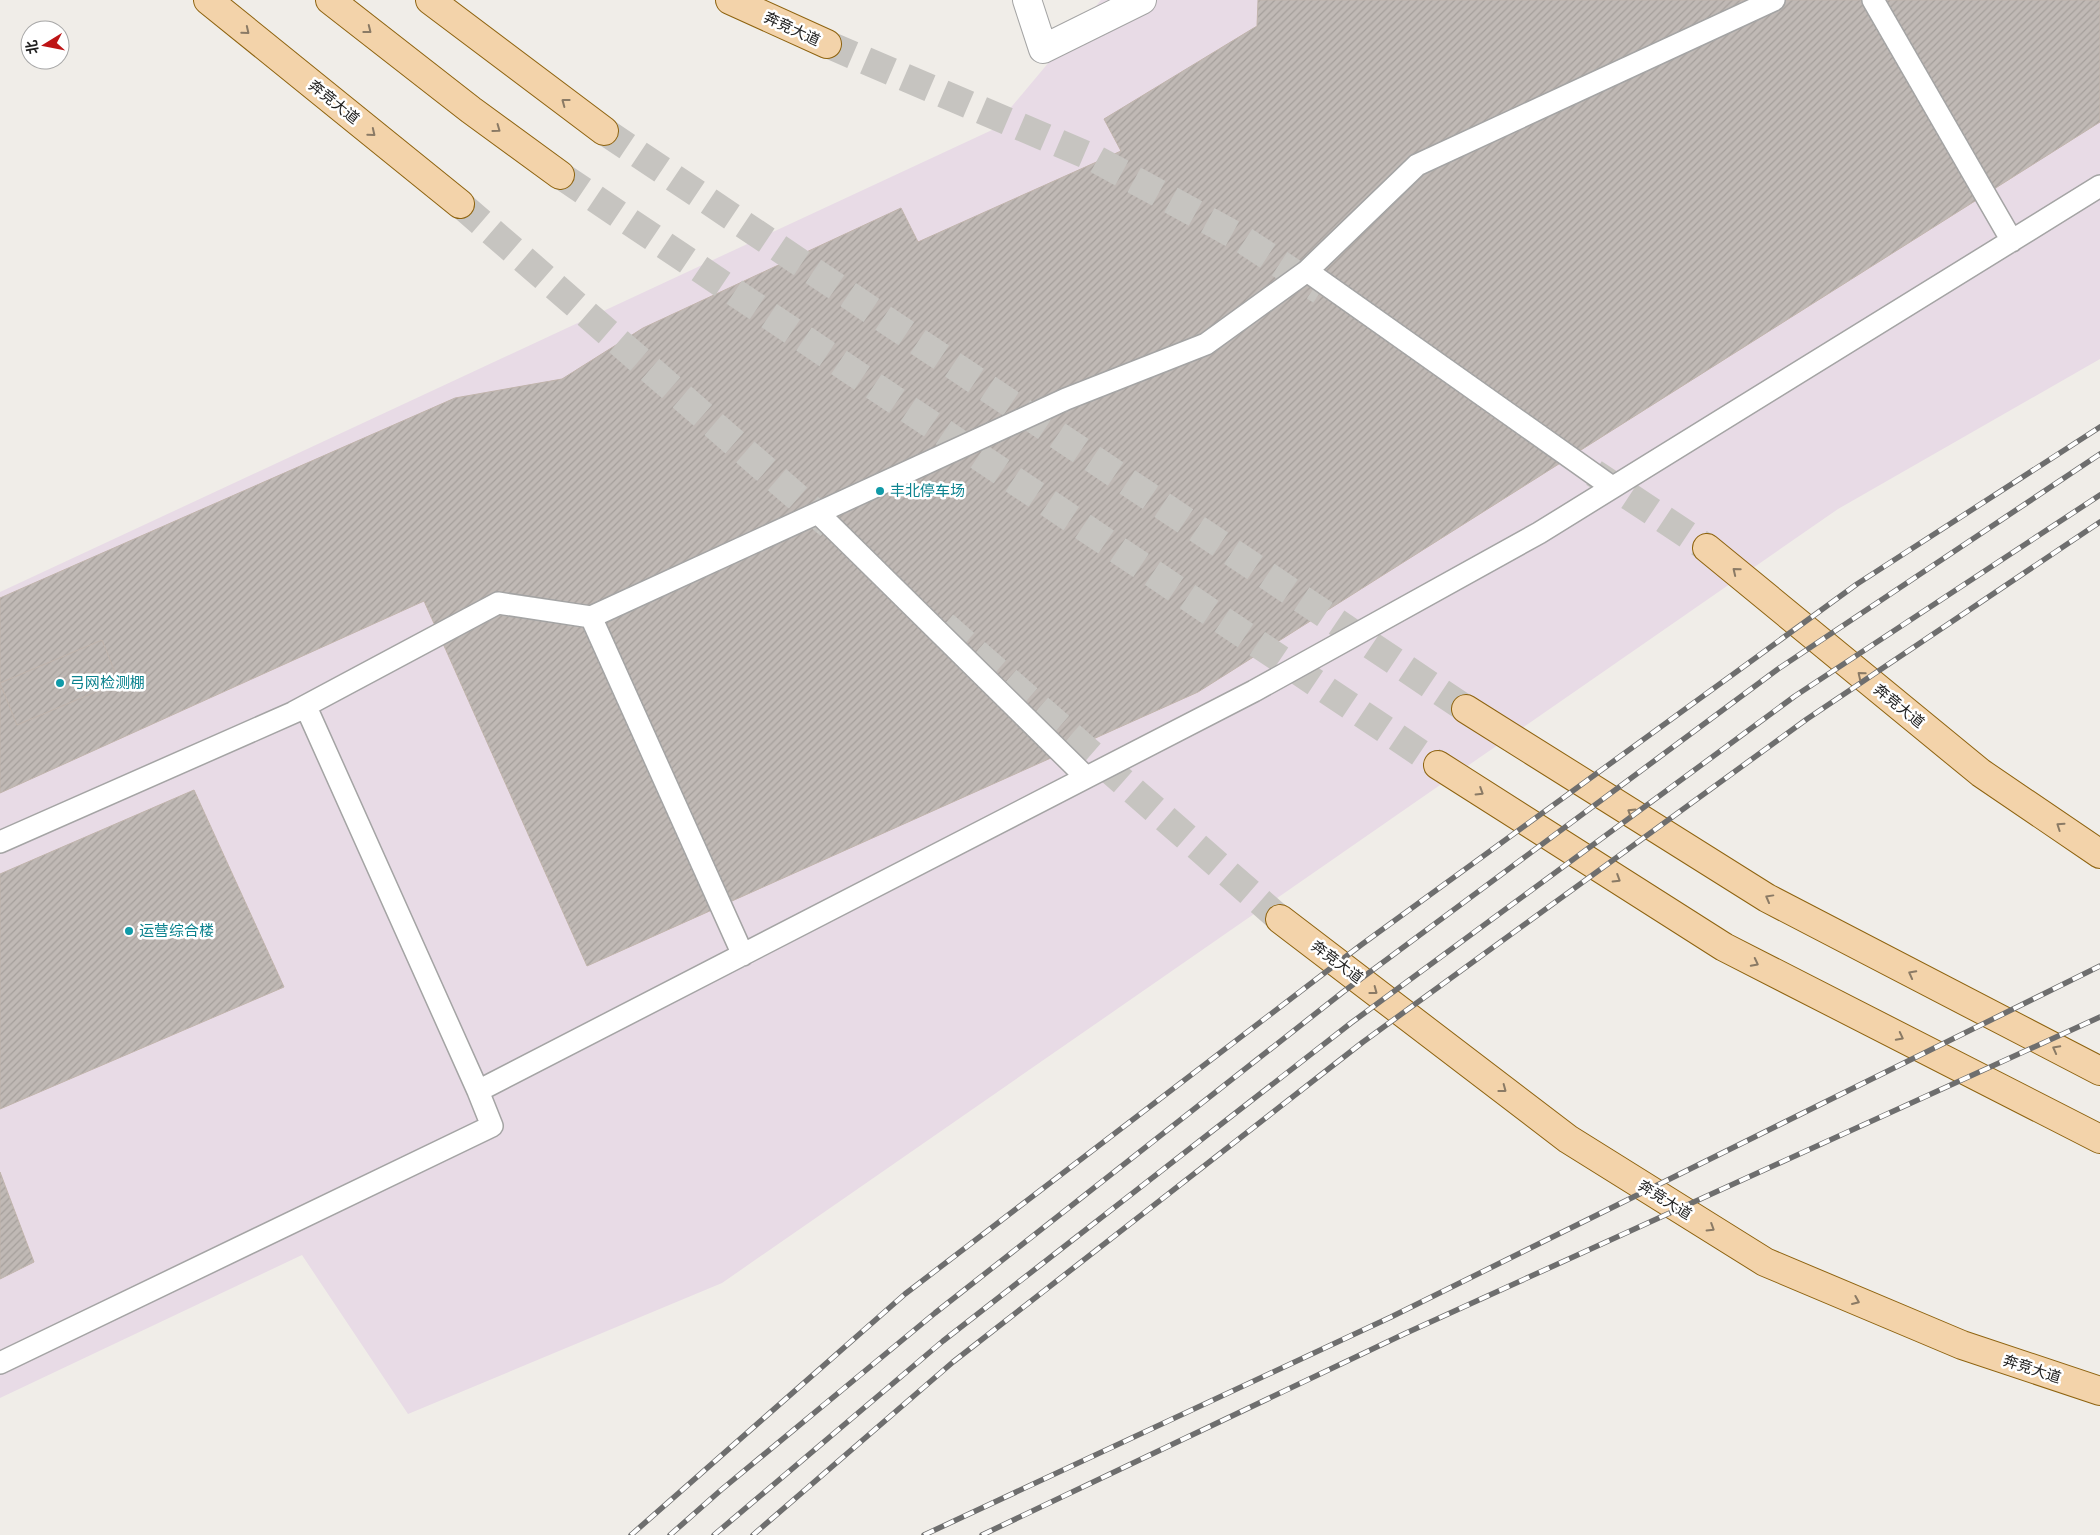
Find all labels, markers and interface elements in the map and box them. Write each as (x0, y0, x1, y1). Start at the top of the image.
street label: 奔竞大道 (761, 8, 823, 50)
north arrow (20, 20, 70, 70)
one-way arrow (362, 24, 372, 33)
one-way arrow (240, 25, 249, 33)
text: 北 (23, 39, 41, 56)
street label: 奔竞大道 (305, 76, 363, 128)
one-way arrow (562, 99, 571, 107)
one-way arrow (491, 123, 501, 132)
one-way arrow (366, 127, 375, 135)
place label: 丰北停车场 (890, 482, 965, 500)
marker: 丰北停车场 (874, 485, 886, 497)
one-way arrow (1732, 568, 1741, 577)
one-way arrow (1858, 672, 1867, 680)
place label: 弓网检测棚 (70, 674, 145, 692)
marker: 弓网检测棚 (54, 677, 66, 689)
street label: 奔竞大道 (1870, 680, 1928, 732)
one-way arrow (1474, 785, 1483, 795)
one-way arrow (1627, 809, 1636, 819)
one-way arrow (2056, 823, 2065, 832)
one-way arrow (1611, 873, 1620, 882)
one-way arrow (1765, 895, 1774, 905)
place label: 运营综合楼 (139, 922, 214, 940)
marker: 运营综合楼 (123, 925, 135, 937)
street label: 奔竞大道 (1308, 937, 1366, 987)
one-way arrow (1750, 957, 1759, 967)
one-way arrow (1909, 970, 1918, 980)
one-way arrow (1368, 985, 1377, 993)
one-way arrow (1895, 1031, 1904, 1041)
one-way arrow (2053, 1046, 2062, 1056)
one-way arrow (1497, 1084, 1506, 1092)
street label: 奔竞大道 (1635, 1176, 1695, 1224)
one-way arrow (1706, 1222, 1715, 1232)
one-way arrow (1851, 1294, 1860, 1305)
street label: 奔竞大道 (2001, 1351, 2063, 1387)

